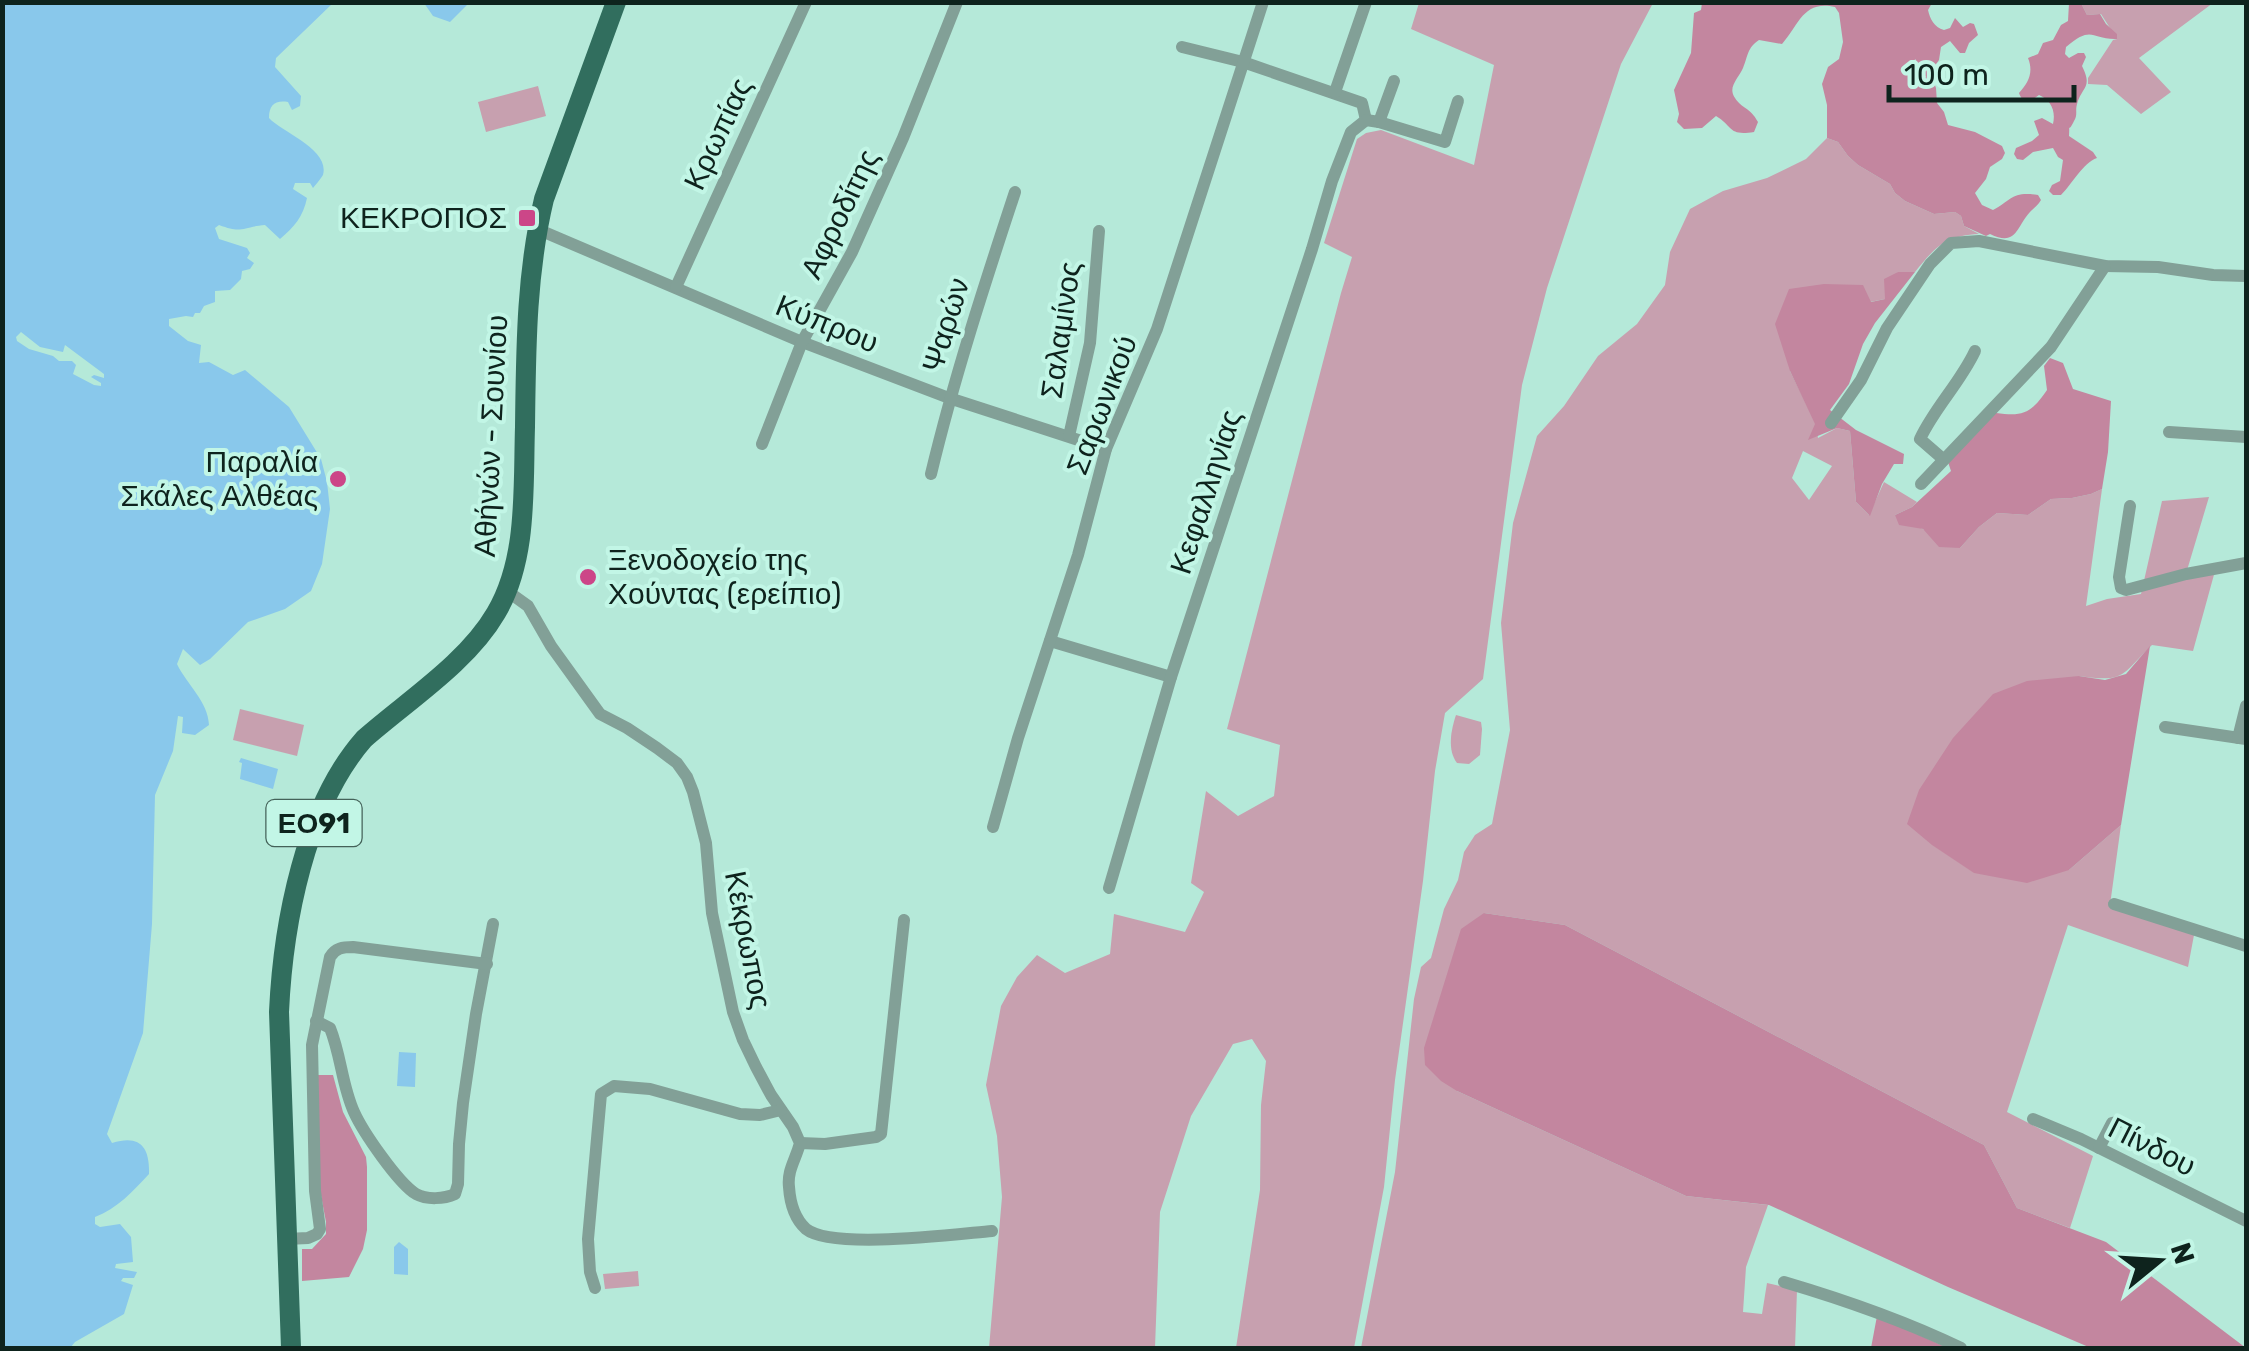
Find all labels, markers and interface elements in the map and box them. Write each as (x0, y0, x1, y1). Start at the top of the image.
scale bar (1889, 40, 2074, 102)
text: 100 m (1904, 57, 1989, 93)
street label: Κρωπίας (676, 72, 760, 196)
street label: Αφροδίτης (793, 143, 887, 285)
place label: ΚΕΚΡΟΠΟΣ (340, 200, 507, 236)
marker: ΚΕΚΡΟΠΟΣ (516, 207, 538, 229)
street label: Σαλαμίνος (1034, 259, 1088, 401)
street label: Ψαρών (915, 273, 977, 377)
street label: Κύπρου (771, 287, 883, 361)
street label: Αθήνών - Σουνίου (467, 314, 515, 558)
street label: Σαρωνικού (1059, 331, 1145, 479)
street label: Κεφαλληνίας (1163, 405, 1249, 579)
place label: Παραλία Σκάλες Αλθέας (120, 444, 318, 514)
marker: Παραλία Σκάλες Αλθέας (327, 468, 349, 490)
place label: Ξενοδοχείο της Χούντας (ερείπιο) (608, 542, 842, 612)
marker: Ξενοδοχείο της Χούντας (ερείπιο) (577, 566, 599, 588)
road number: ΕΟ91 (266, 800, 362, 846)
street label: Κέκρωπος (717, 868, 779, 1012)
street label: Πίνδου (2102, 1110, 2202, 1184)
north arrow (2109, 1211, 2209, 1311)
text: N (2163, 1239, 2201, 1268)

